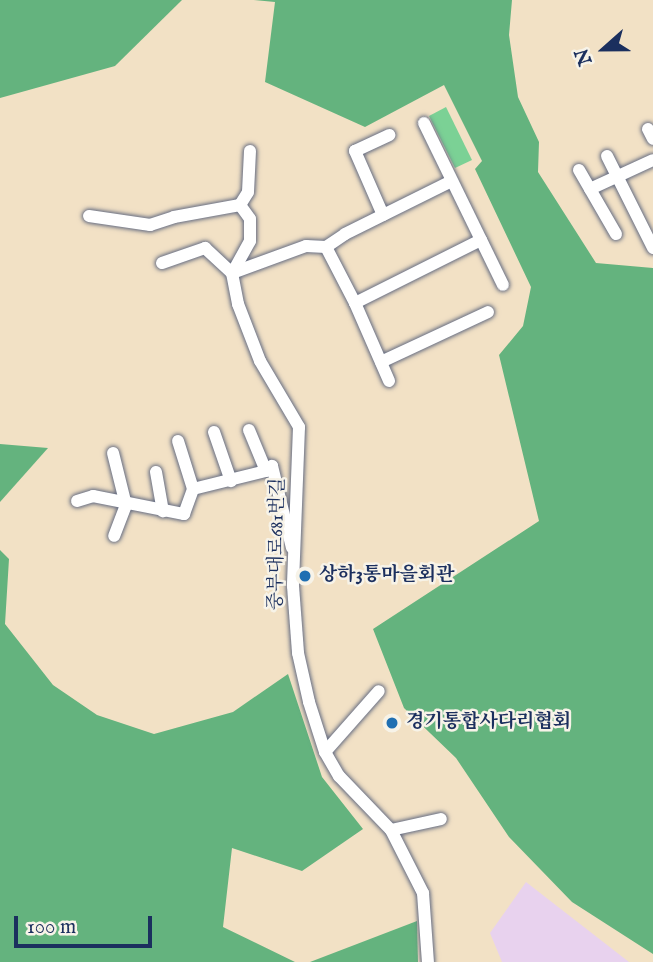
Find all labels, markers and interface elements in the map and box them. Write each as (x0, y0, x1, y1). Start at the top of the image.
north arrow (569, 14, 639, 84)
text: N (570, 45, 599, 69)
street label: 중부대로681번길 (265, 477, 291, 611)
place label: 상하3통마을회관 (319, 565, 455, 587)
marker: 상하3통마을회관 (297, 568, 313, 584)
place label: 경기통합사다리협회 (406, 712, 571, 734)
marker: 경기통합사다리협회 (384, 715, 400, 731)
scale bar (18, 902, 156, 946)
text: 100 m (27, 914, 76, 941)

